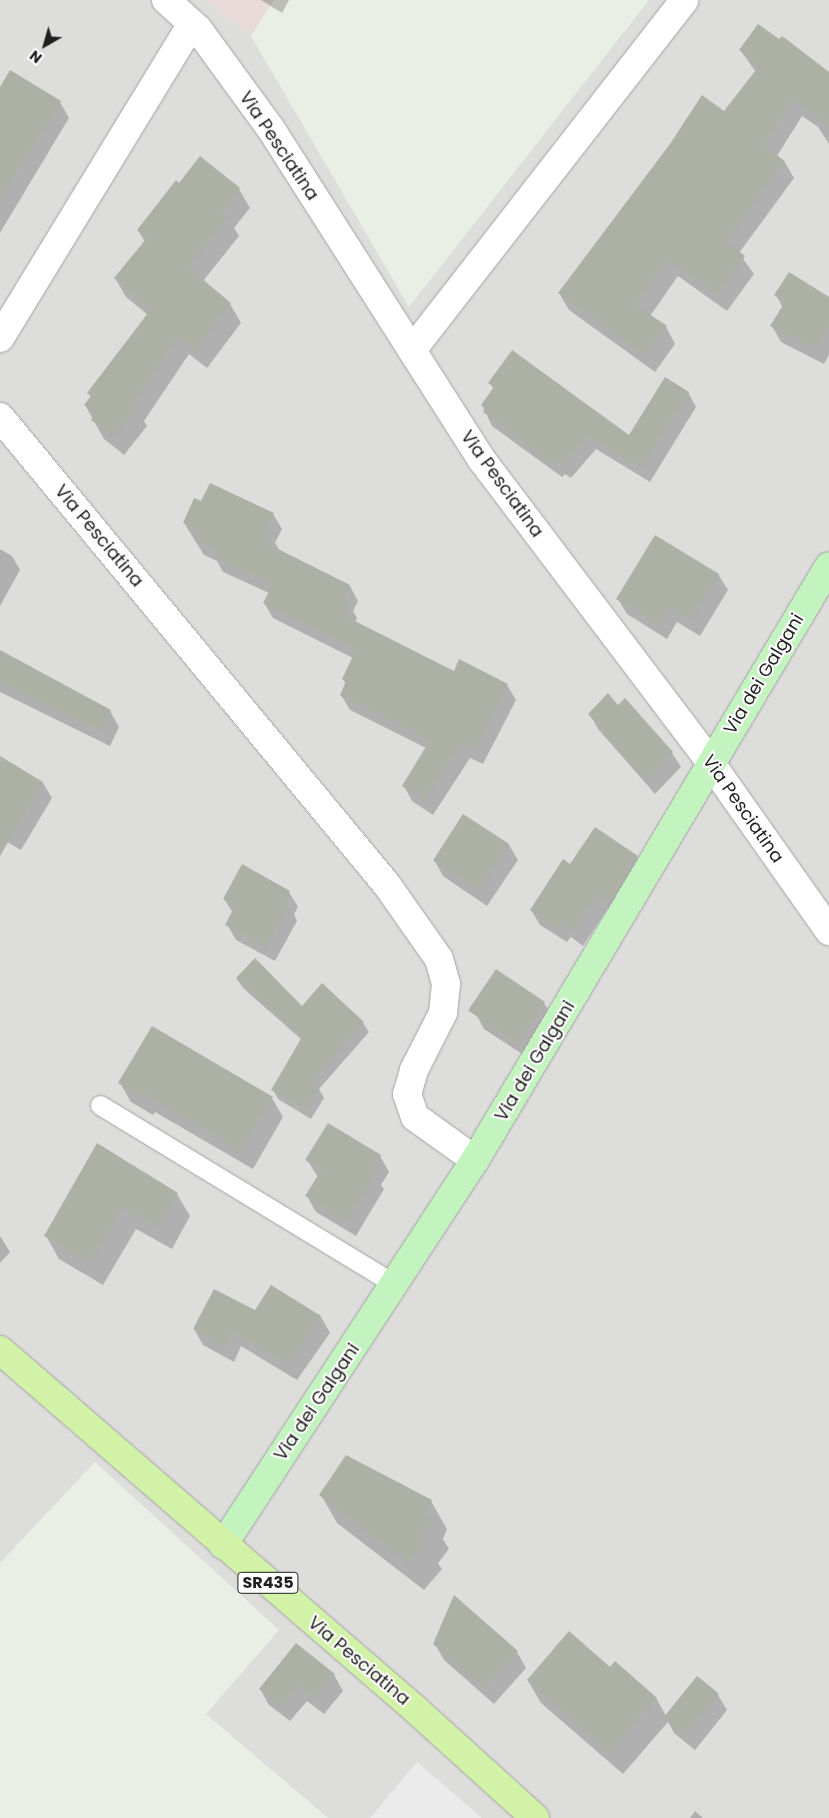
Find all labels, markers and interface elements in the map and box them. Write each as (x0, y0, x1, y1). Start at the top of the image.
north arrow (20, 20, 70, 70)
text: N (25, 46, 46, 68)
street label: Via Pesciatina (235, 87, 323, 205)
street label: Via Pesciatina (456, 426, 548, 542)
street label: Via Pesciatina (50, 481, 148, 591)
street label: Via dei Galgani (719, 610, 809, 738)
street label: Via Pesciatina (698, 751, 788, 867)
street label: Via dei Galgani (490, 997, 580, 1125)
street label: Via dei Galgani (270, 1339, 364, 1465)
road number: SR435 (237, 1570, 299, 1596)
street label: Via Pesciatina (304, 1612, 414, 1710)

